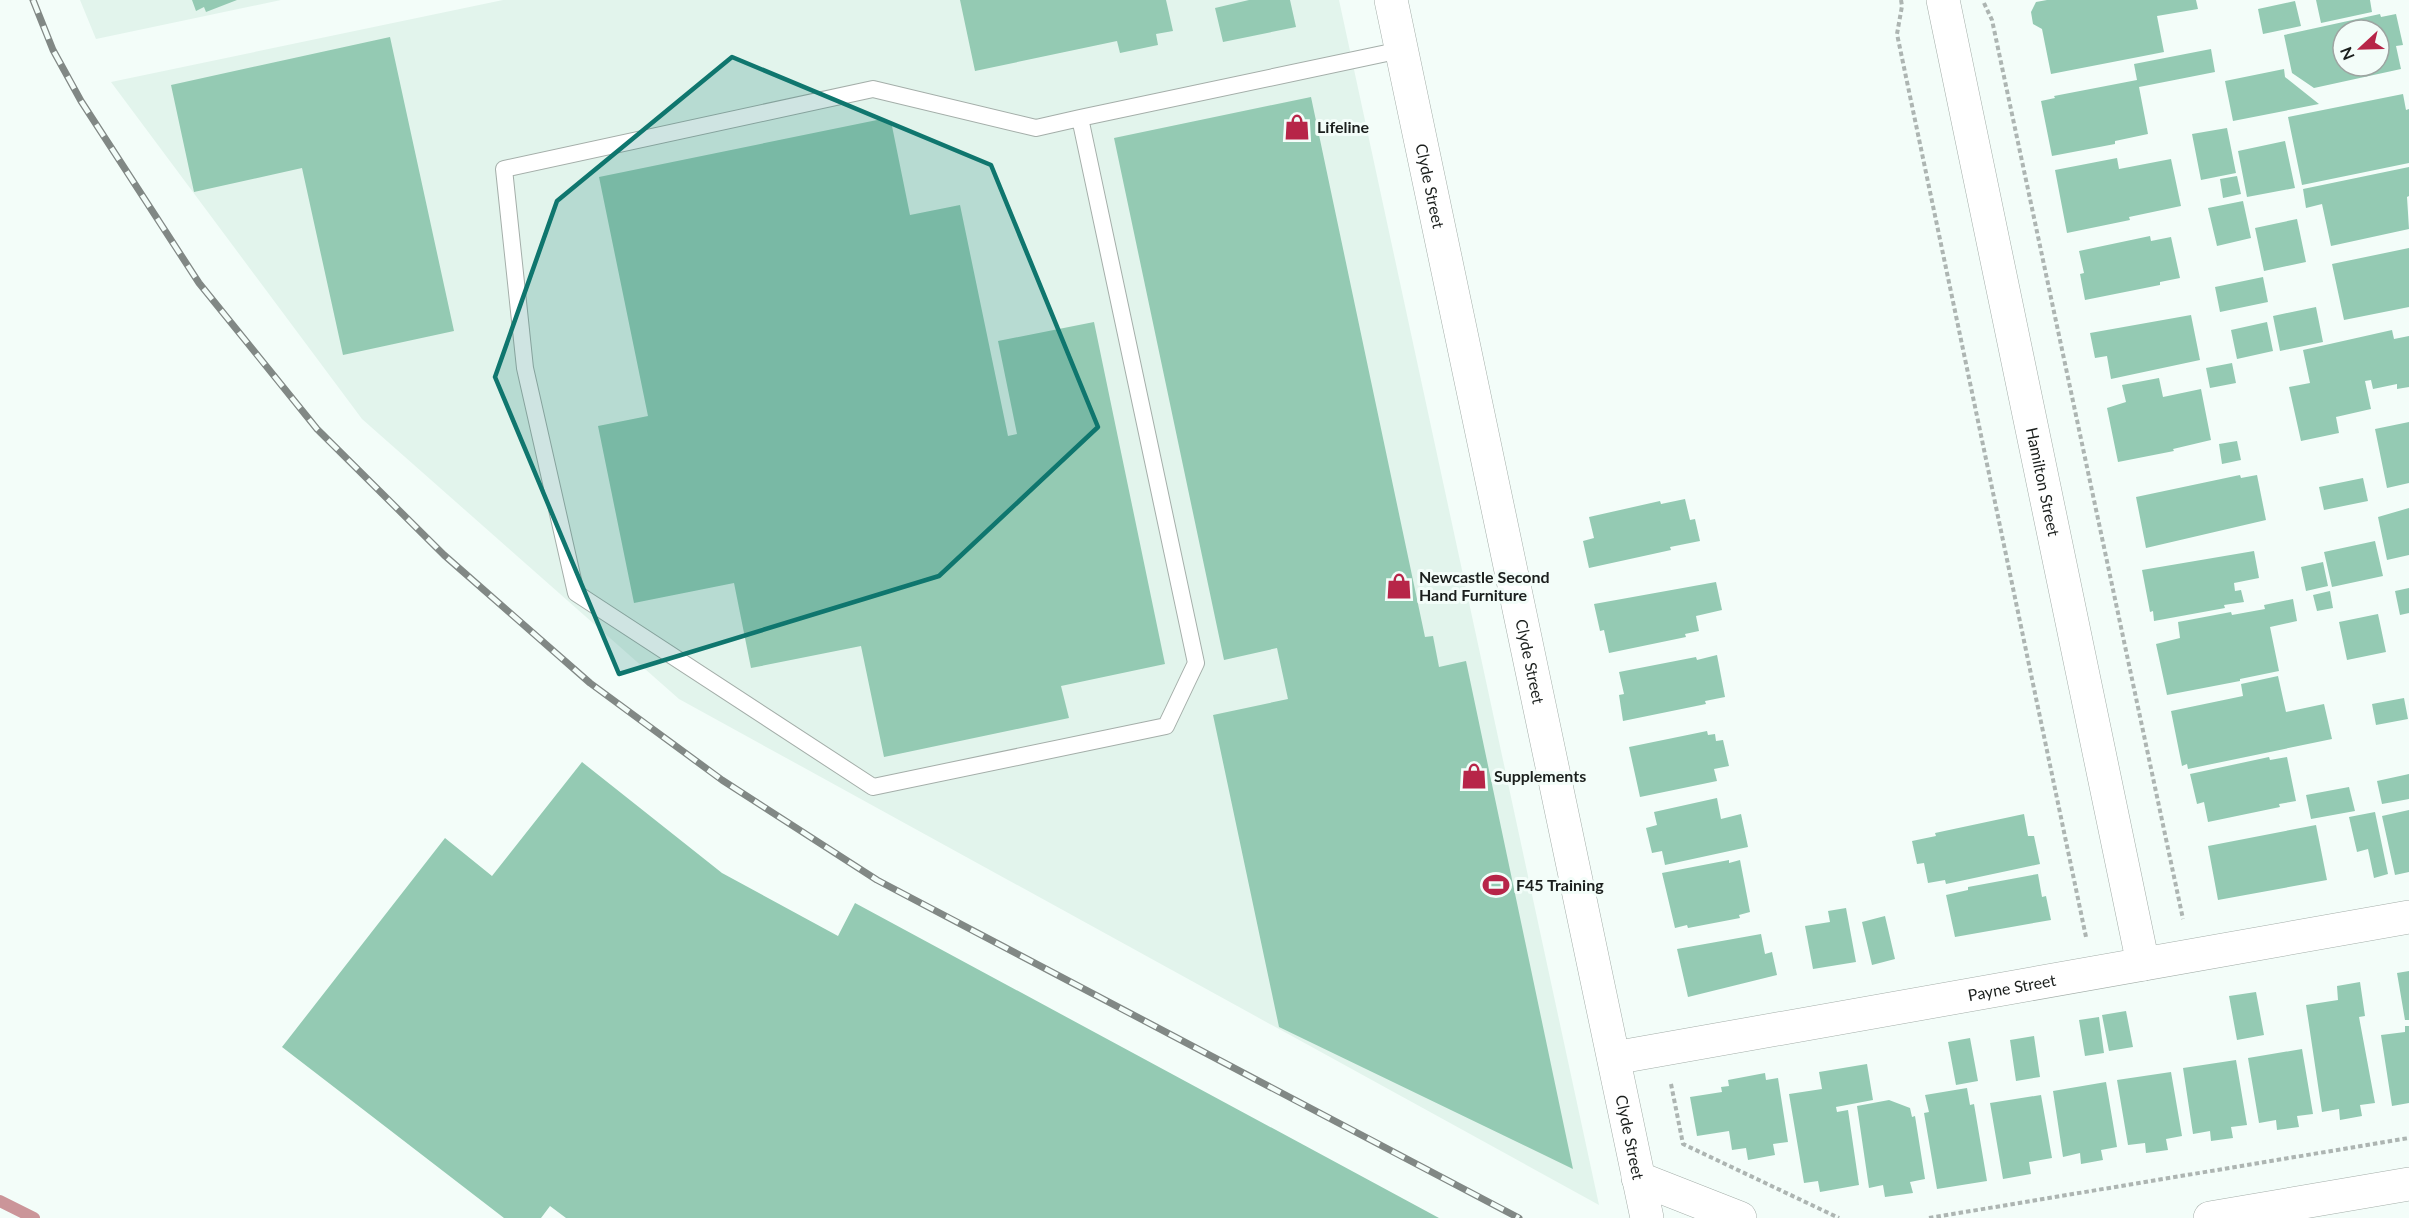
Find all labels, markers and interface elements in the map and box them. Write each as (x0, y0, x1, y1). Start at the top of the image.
north arrow (2331, 18, 2391, 78)
text: N (2336, 45, 2358, 63)
shop icon: Lifeline (1282, 112, 1312, 142)
place label: Lifeline (1317, 117, 1370, 136)
street label: Clyde Street (1412, 142, 1449, 230)
street label: Hamilton Street (2023, 425, 2064, 538)
place label: Newcastle Second Hand Furniture (1419, 567, 1550, 604)
shop icon: Newcastle Second Hand Furniture (1384, 571, 1414, 601)
street label: Clyde Street (1512, 617, 1549, 706)
shop icon: Supplements (1459, 761, 1489, 791)
place label: Supplements (1494, 766, 1586, 785)
sports icon: F45 Training (1481, 870, 1511, 900)
place label: F45 Training (1516, 875, 1604, 894)
street label: Payne Street (1966, 970, 2057, 1004)
street label: Clyde Street (1612, 1093, 1649, 1181)

